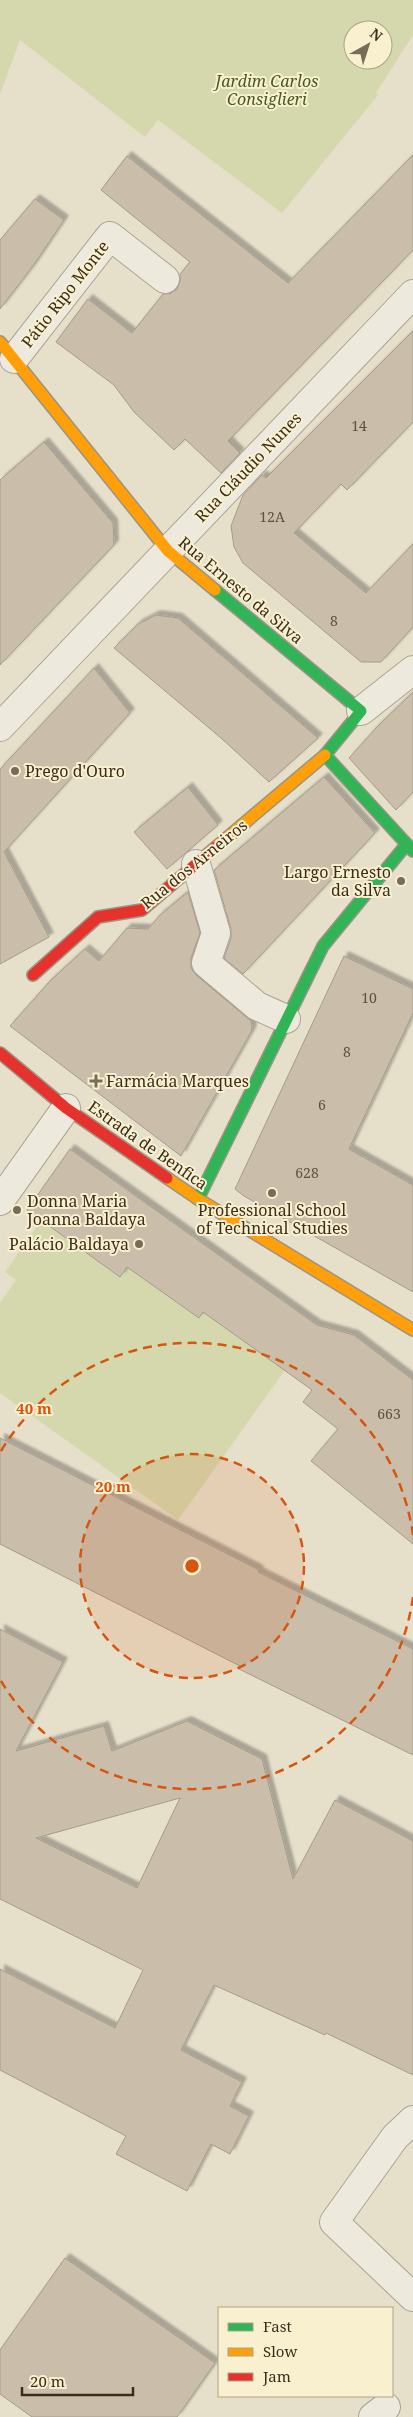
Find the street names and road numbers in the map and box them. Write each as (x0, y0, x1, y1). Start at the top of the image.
street label: Pátio Ripo Monte (16, 236, 114, 352)
street label: Rua Cláudio Nunes (190, 407, 306, 527)
street label: Rua Ernesto da Silva (174, 531, 308, 649)
street label: Rua dos Arneiros (136, 814, 252, 914)
street label: Estrada de Benfica (84, 1095, 212, 1195)

